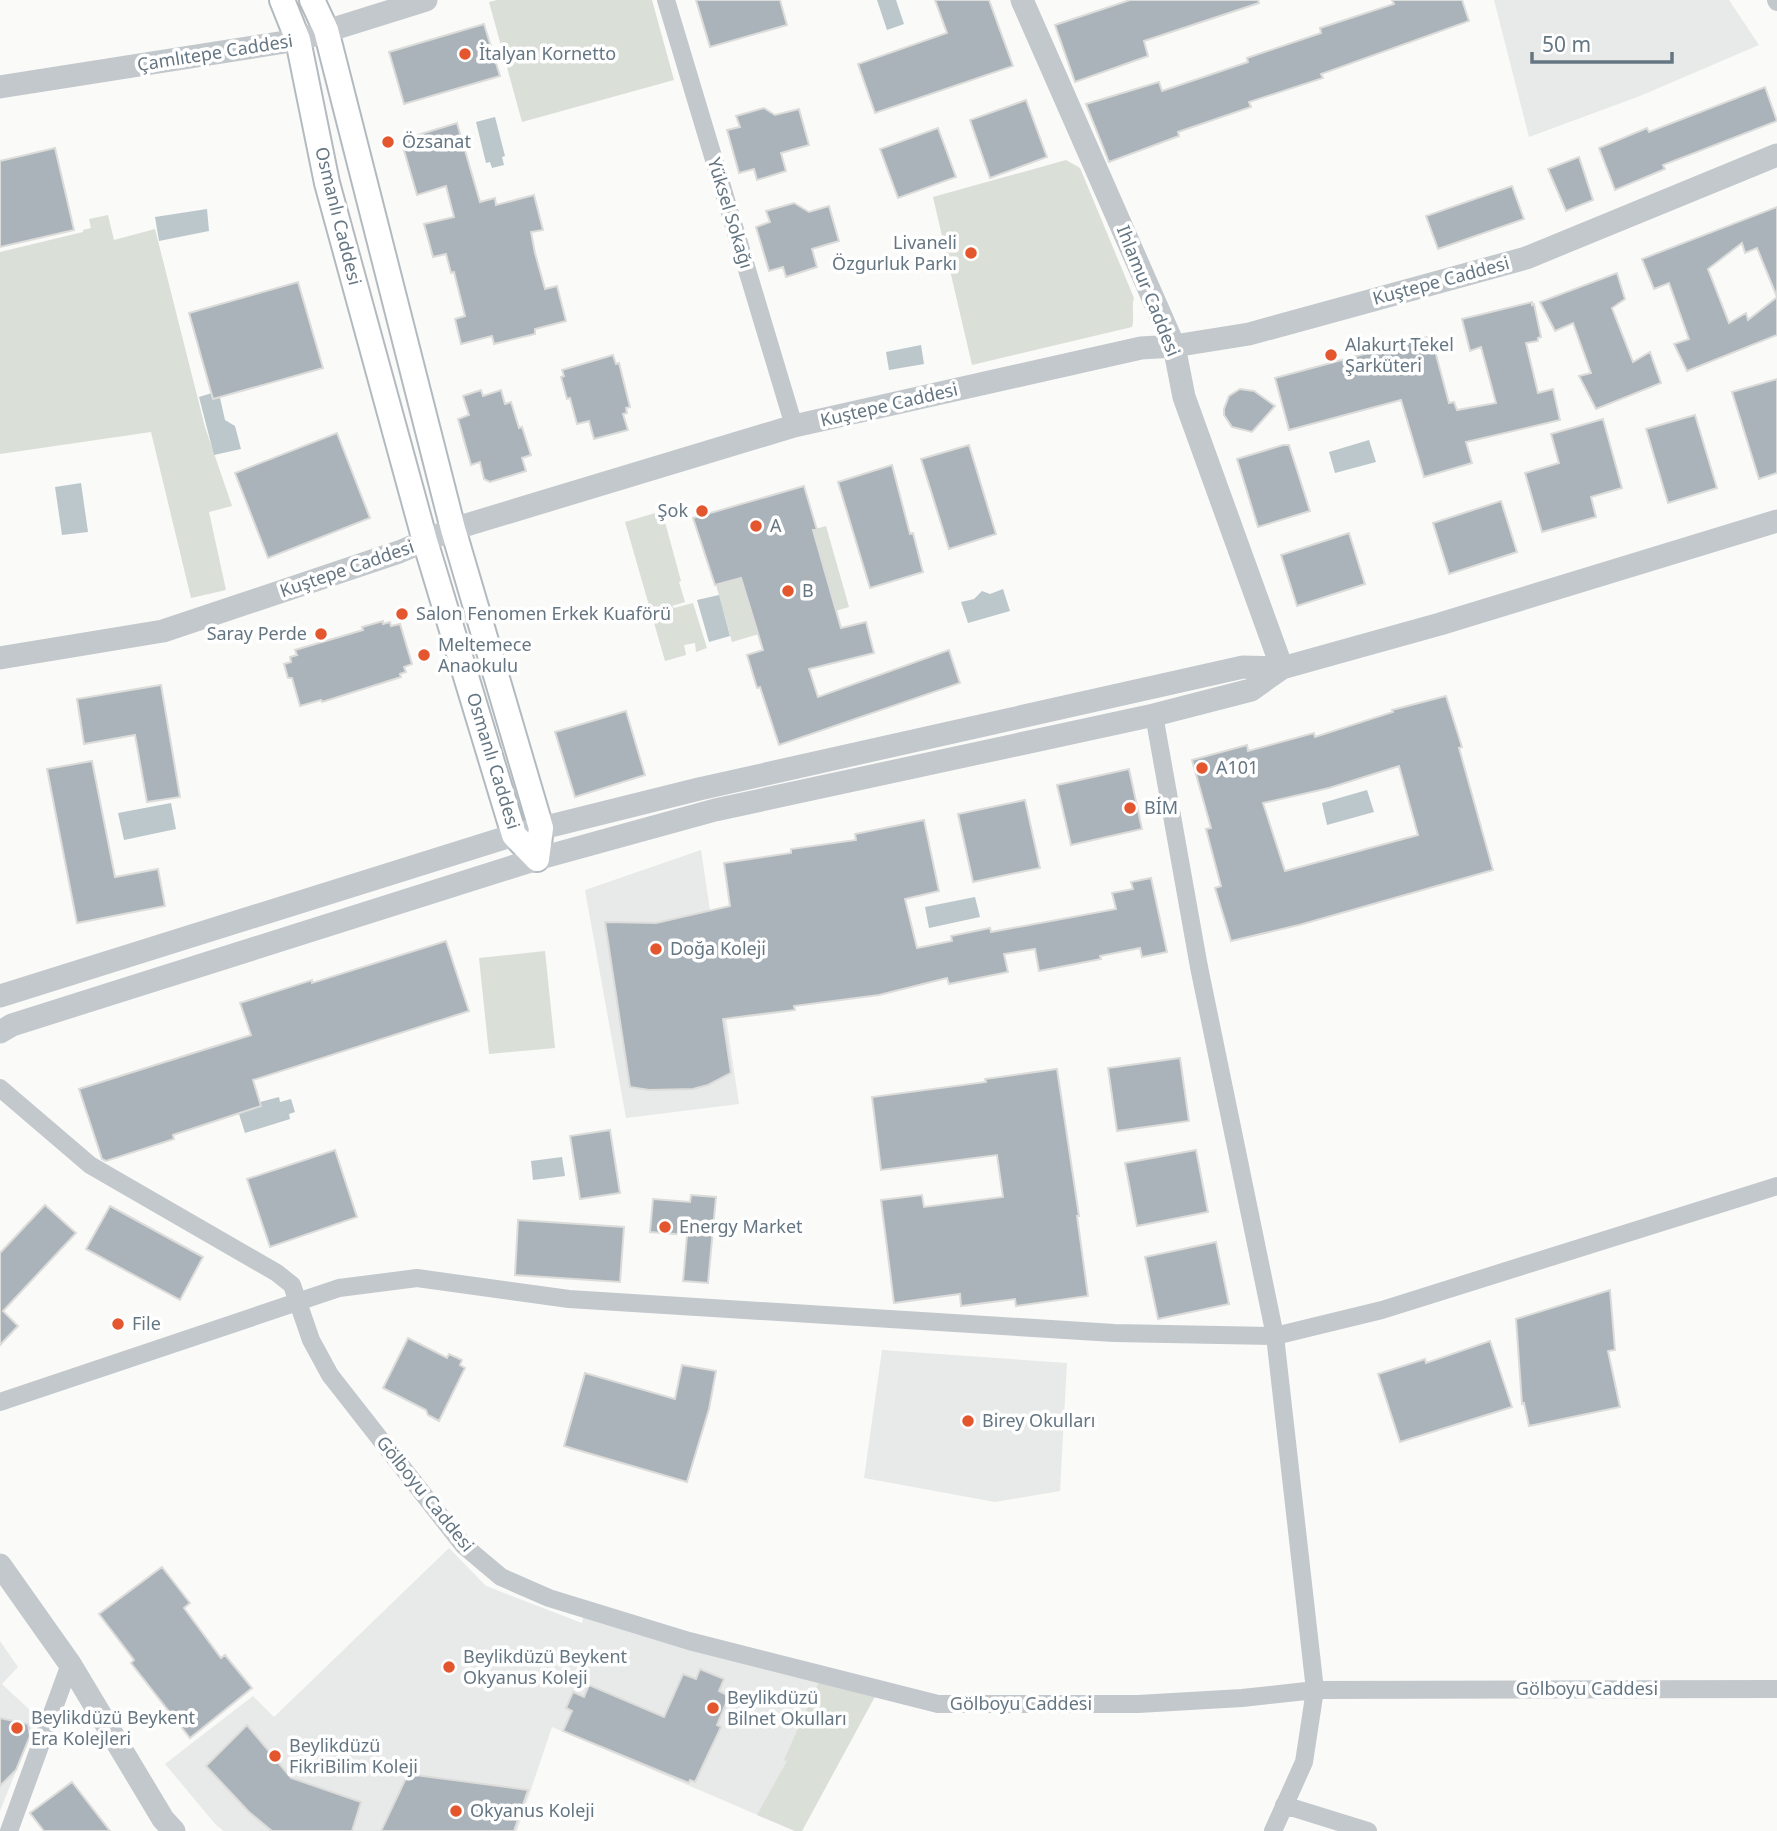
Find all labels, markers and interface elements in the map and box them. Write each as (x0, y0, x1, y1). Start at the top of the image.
scale bar (1532, 21, 1672, 65)
street label: Çamlıtepe Caddesi (135, 28, 294, 76)
text: 50 m (1542, 30, 1591, 58)
place label: İtalyan Kornetto (479, 41, 616, 65)
marker: İtalyan Kornetto (457, 46, 473, 62)
place label: Özsanat (402, 129, 471, 153)
marker: Özsanat (380, 134, 396, 150)
street label: Osmanlı Caddesi (310, 144, 368, 287)
street label: Yüksel Sokağı (703, 154, 759, 271)
street label: Ihlamur Caddesi (1112, 222, 1186, 360)
place label: Livaneli Özgurluk Parkı (832, 230, 957, 275)
marker: Livaneli Özgurluk Parkı (963, 245, 979, 261)
street label: Kuştepe Caddesi (1370, 250, 1512, 310)
place label: Alakurt Tekel Şarküteri (1345, 332, 1454, 377)
marker: Alakurt Tekel Şarküteri (1323, 347, 1339, 363)
street label: Kuştepe Caddesi (818, 377, 960, 432)
place label: Şok (658, 498, 688, 522)
marker: Şok (694, 503, 710, 519)
place label: A (770, 513, 782, 537)
marker: A (748, 518, 764, 534)
street label: Kuştepe Caddesi (276, 534, 417, 602)
place label: B (802, 578, 814, 602)
marker: B (780, 583, 796, 599)
place label: Salon Fenomen Erkek Kuaförü (416, 601, 671, 625)
marker: Salon Fenomen Erkek Kuaförü (394, 606, 410, 622)
place label: Saray Perde (207, 621, 307, 645)
marker: Saray Perde (313, 626, 329, 642)
place label: Meltemece Anaokulu (438, 632, 532, 677)
marker: Meltemece Anaokulu (416, 647, 432, 663)
street label: Osmanlı Caddesi (462, 689, 526, 832)
place label: A101 (1216, 755, 1258, 779)
marker: A101 (1194, 760, 1210, 776)
place label: BİM (1144, 795, 1178, 819)
marker: BİM (1122, 800, 1138, 816)
place label: Doğa Koleji (670, 936, 766, 960)
marker: Doğa Koleji (648, 941, 664, 957)
place label: Energy Market (679, 1214, 803, 1238)
marker: Energy Market (657, 1219, 673, 1235)
place label: File (132, 1311, 161, 1335)
marker: File (110, 1316, 126, 1332)
place label: Birey Okulları (982, 1408, 1095, 1432)
marker: Birey Okulları (960, 1413, 976, 1429)
street label: Gölboyu Caddesi (372, 1431, 480, 1556)
place label: Beylikdüzü Beykent Okyanus Koleji (463, 1644, 628, 1689)
marker: Beylikdüzü Beykent Okyanus Koleji (441, 1659, 457, 1675)
street label: Gölboyu Caddesi (1516, 1676, 1658, 1700)
place label: Beylikdüzü Bilnet Okulları (727, 1685, 847, 1730)
street label: Gölboyu Caddesi (950, 1691, 1092, 1715)
marker: Beylikdüzü Bilnet Okulları (705, 1700, 721, 1716)
place label: Beylikdüzü Beykent Era Kolejleri (31, 1705, 196, 1750)
marker: Beylikdüzü Beykent Era Kolejleri (9, 1720, 25, 1736)
place label: Beylikdüzü FikriBilim Koleji (289, 1733, 418, 1778)
marker: Beylikdüzü FikriBilim Koleji (267, 1748, 283, 1764)
place label: Okyanus Koleji (470, 1798, 595, 1822)
marker: Okyanus Koleji (448, 1803, 464, 1819)

